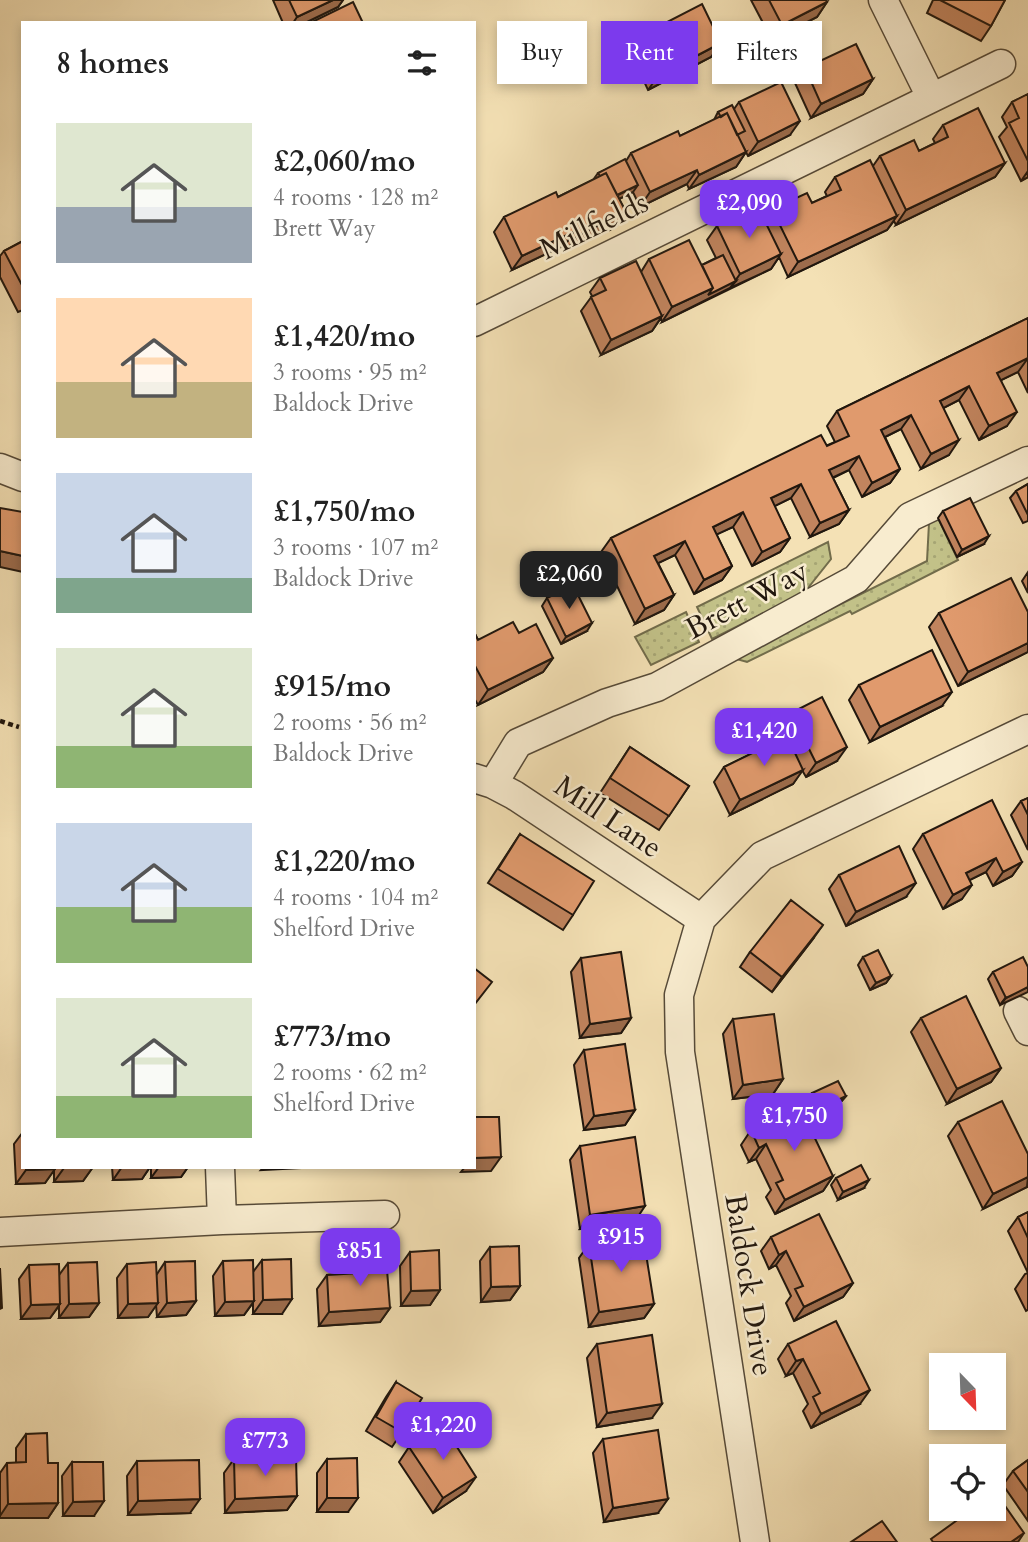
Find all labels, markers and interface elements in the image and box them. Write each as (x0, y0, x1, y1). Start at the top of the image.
chip: Buy (497, 21, 587, 84)
chip: Rent (601, 21, 698, 84)
chip: Filters (712, 21, 822, 84)
text: 8 homes (56, 43, 169, 84)
icon: filters (403, 44, 441, 82)
text: £2,060/mo (273, 141, 415, 182)
icon: home (112, 151, 196, 235)
pin: £2,090 (692, 180, 806, 240)
text: 4 rooms · 128 m² (273, 182, 438, 213)
street label: Millfields (533, 182, 655, 270)
text: £2,090 (716, 187, 782, 218)
text: Brett Way (273, 213, 376, 244)
text: £1,420/mo (273, 316, 415, 357)
icon: home (112, 326, 196, 410)
text: 3 rooms · 95 m² (273, 357, 426, 388)
text: Baldock Drive (273, 388, 414, 419)
text: £1,750/mo (273, 491, 415, 532)
icon: home (112, 501, 196, 585)
text: 3 rooms · 107 m² (273, 532, 438, 563)
street label: Brett Way (678, 550, 816, 650)
pin: £2,060 (512, 552, 626, 611)
text: £2,060 (536, 558, 602, 589)
text: Baldock Drive (273, 563, 414, 594)
text: £915/mo (273, 666, 391, 707)
icon: home (112, 676, 196, 760)
text: 2 rooms · 56 m² (273, 707, 426, 738)
pin: £1,420 (707, 708, 821, 768)
text: £1,420 (731, 715, 797, 746)
text: Baldock Drive (273, 738, 414, 769)
street label: Mill Lane (546, 766, 670, 868)
text: £1,220/mo (273, 841, 415, 882)
icon: home (112, 851, 196, 935)
text: 4 rooms · 104 m² (273, 882, 438, 913)
text: Shelford Drive (273, 913, 415, 944)
text: £773/mo (273, 1016, 391, 1057)
icon: home (112, 1026, 196, 1110)
text: 2 rooms · 62 m² (273, 1057, 426, 1088)
text: Shelford Drive (273, 1088, 415, 1119)
pin: £1,750 (737, 1094, 851, 1153)
text: £1,750 (761, 1100, 827, 1131)
street label: Baldock Drive (714, 1191, 784, 1379)
pin: £915 (580, 1214, 662, 1274)
text: £915 (597, 1221, 645, 1252)
pin: £851 (319, 1228, 401, 1288)
text: £851 (336, 1235, 384, 1266)
north arrow (929, 1353, 1006, 1430)
map controls (929, 1353, 1006, 1521)
pin: £1,220 (386, 1402, 500, 1462)
text: £1,220 (410, 1409, 476, 1440)
pin: £773 (224, 1418, 306, 1478)
text: £773 (241, 1425, 289, 1456)
button: locate (929, 1444, 1006, 1521)

